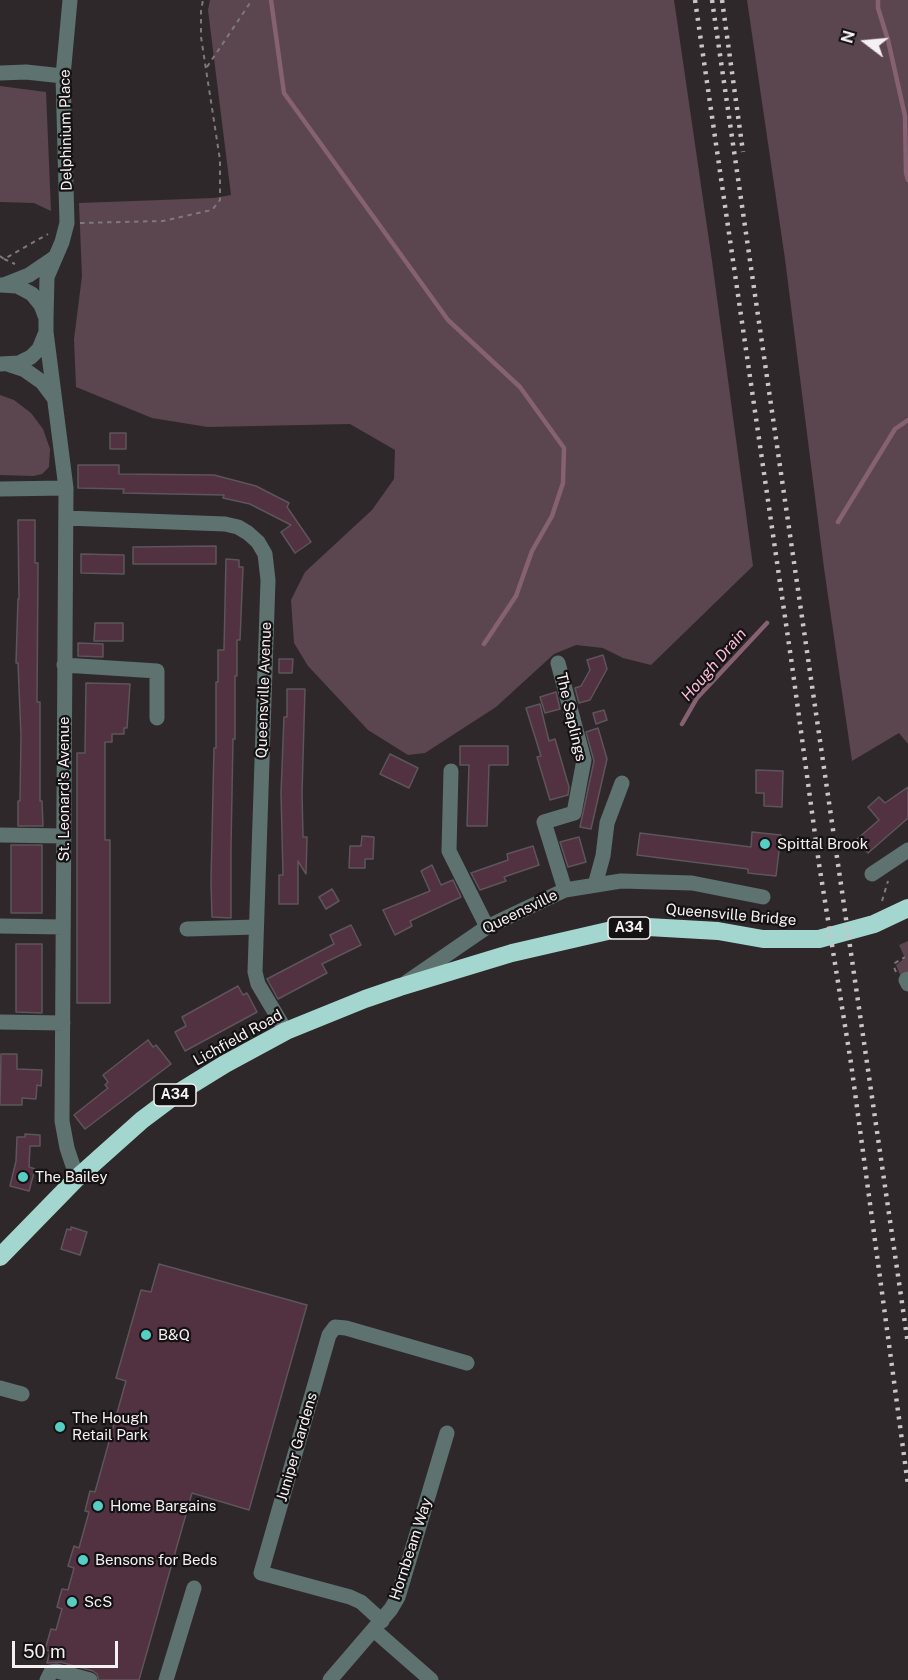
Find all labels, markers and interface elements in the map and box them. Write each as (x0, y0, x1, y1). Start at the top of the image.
north arrow (836, 12, 896, 72)
text: N (837, 28, 859, 46)
street label: Delphinium Place (56, 69, 76, 191)
street label: Queensville Avenue (253, 621, 275, 759)
water label: Hough Drain (677, 625, 751, 705)
street label: The Saplings (552, 671, 590, 763)
street label: St. Leonard's Avenue (55, 717, 73, 861)
place label: Spittal Brook (777, 835, 868, 853)
marker: Spittal Brook (758, 837, 772, 851)
street label: Queensville (479, 886, 561, 938)
street label: Queensville Bridge (665, 900, 797, 930)
road number: A34 (608, 917, 650, 939)
street label: Lichfield Road (190, 1006, 286, 1070)
road number: A34 (154, 1084, 196, 1106)
place label: The Bailey (35, 1168, 107, 1186)
marker: The Bailey (16, 1170, 30, 1184)
place label: B&Q (158, 1326, 190, 1344)
marker: B&Q (139, 1328, 153, 1342)
street label: Juniper Gardens (273, 1390, 321, 1504)
place label: The Hough Retail Park (72, 1409, 148, 1444)
marker: The Hough Retail Park (53, 1420, 67, 1434)
street label: Hornbeam Way (386, 1496, 436, 1602)
place label: Home Bargains (110, 1497, 216, 1515)
marker: Home Bargains (91, 1499, 105, 1513)
place label: Bensons for Beds (95, 1551, 217, 1569)
marker: Bensons for Beds (76, 1553, 90, 1567)
place label: ScS (84, 1593, 112, 1611)
marker: ScS (65, 1595, 79, 1609)
scale bar (15, 1629, 122, 1667)
text: 50 m (23, 1641, 66, 1662)

